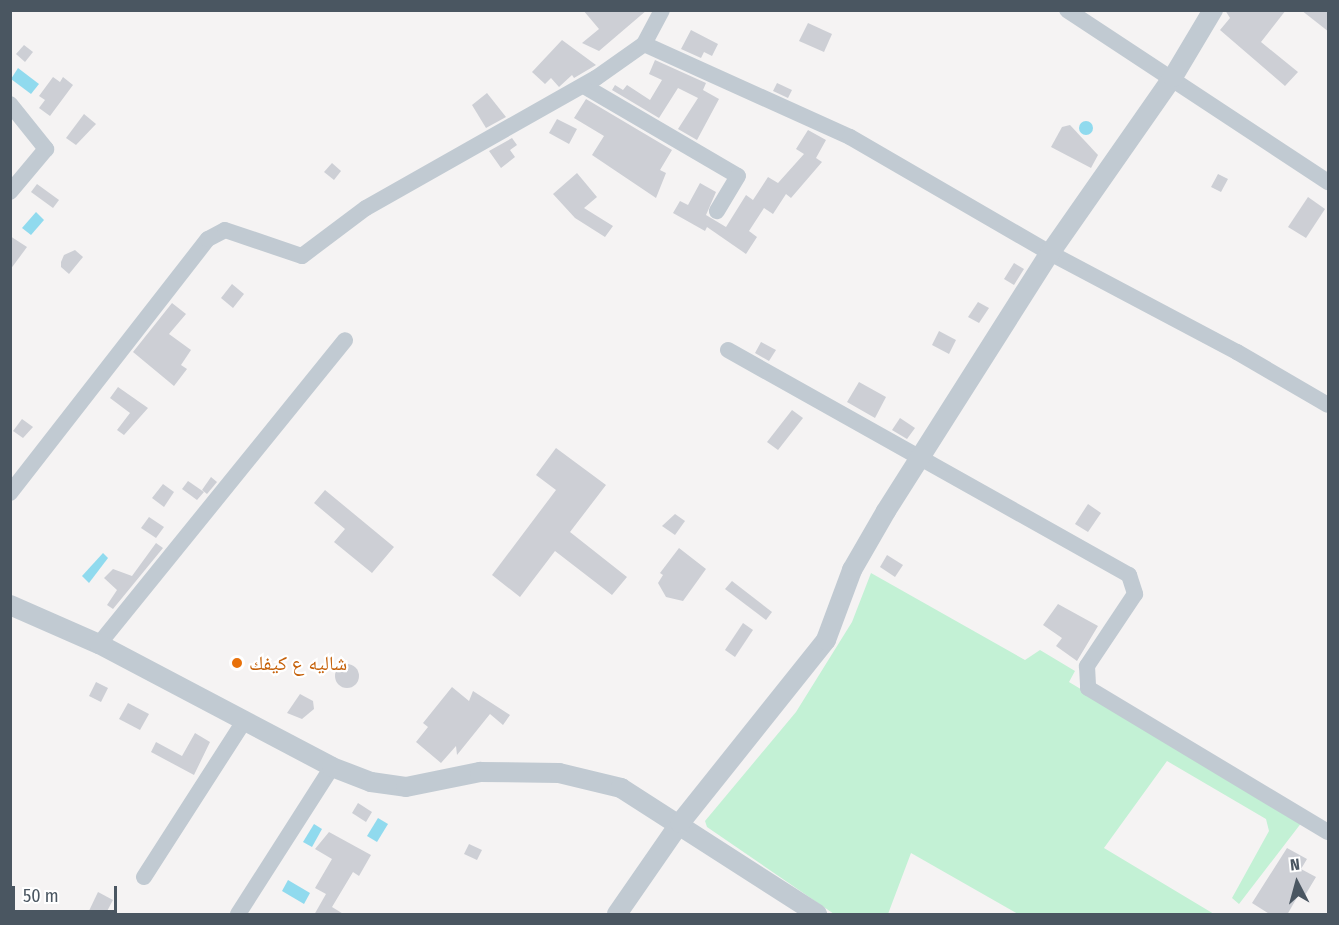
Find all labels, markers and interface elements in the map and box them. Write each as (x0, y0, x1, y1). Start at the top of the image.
place label: شاليه ع كيفك (249, 651, 347, 675)
marker: شاليه ع كيفك (230, 656, 244, 670)
north arrow (1267, 853, 1327, 913)
text: N (1289, 855, 1301, 875)
scale bar (15, 874, 120, 912)
text: 50 m (23, 885, 59, 907)

